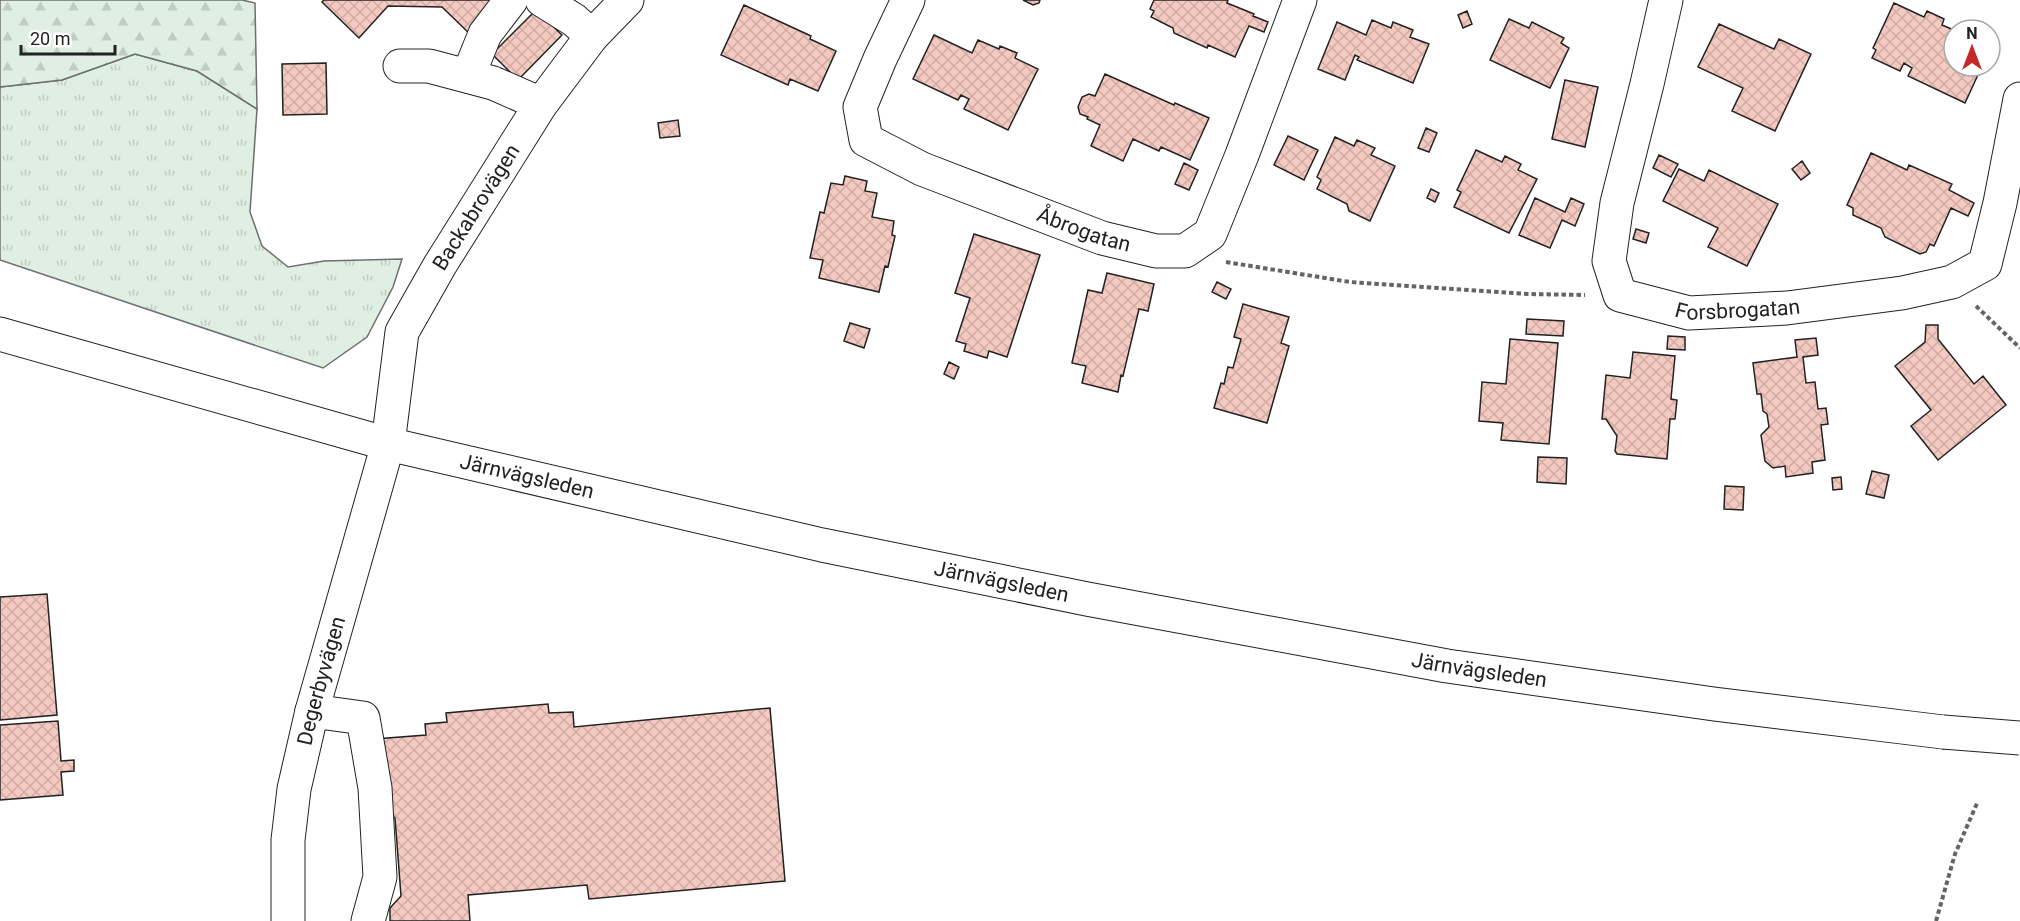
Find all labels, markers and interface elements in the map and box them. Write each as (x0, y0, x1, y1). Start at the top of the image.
scale bar (21, 18, 116, 56)
north arrow (1942, 18, 2002, 78)
text: N (1966, 24, 1978, 43)
text: 20 m (30, 28, 70, 49)
street label: Backabrovägen (428, 140, 525, 275)
street label: Åbrogatan (1034, 202, 1133, 256)
street label: Forsbrogatan (1672, 294, 1801, 325)
street label: Järnvägsleden (458, 449, 596, 504)
street label: Järnvägsleden (932, 556, 1071, 607)
street label: Degerbyvägen (293, 614, 350, 748)
street label: Järnvägsleden (1410, 648, 1549, 692)

